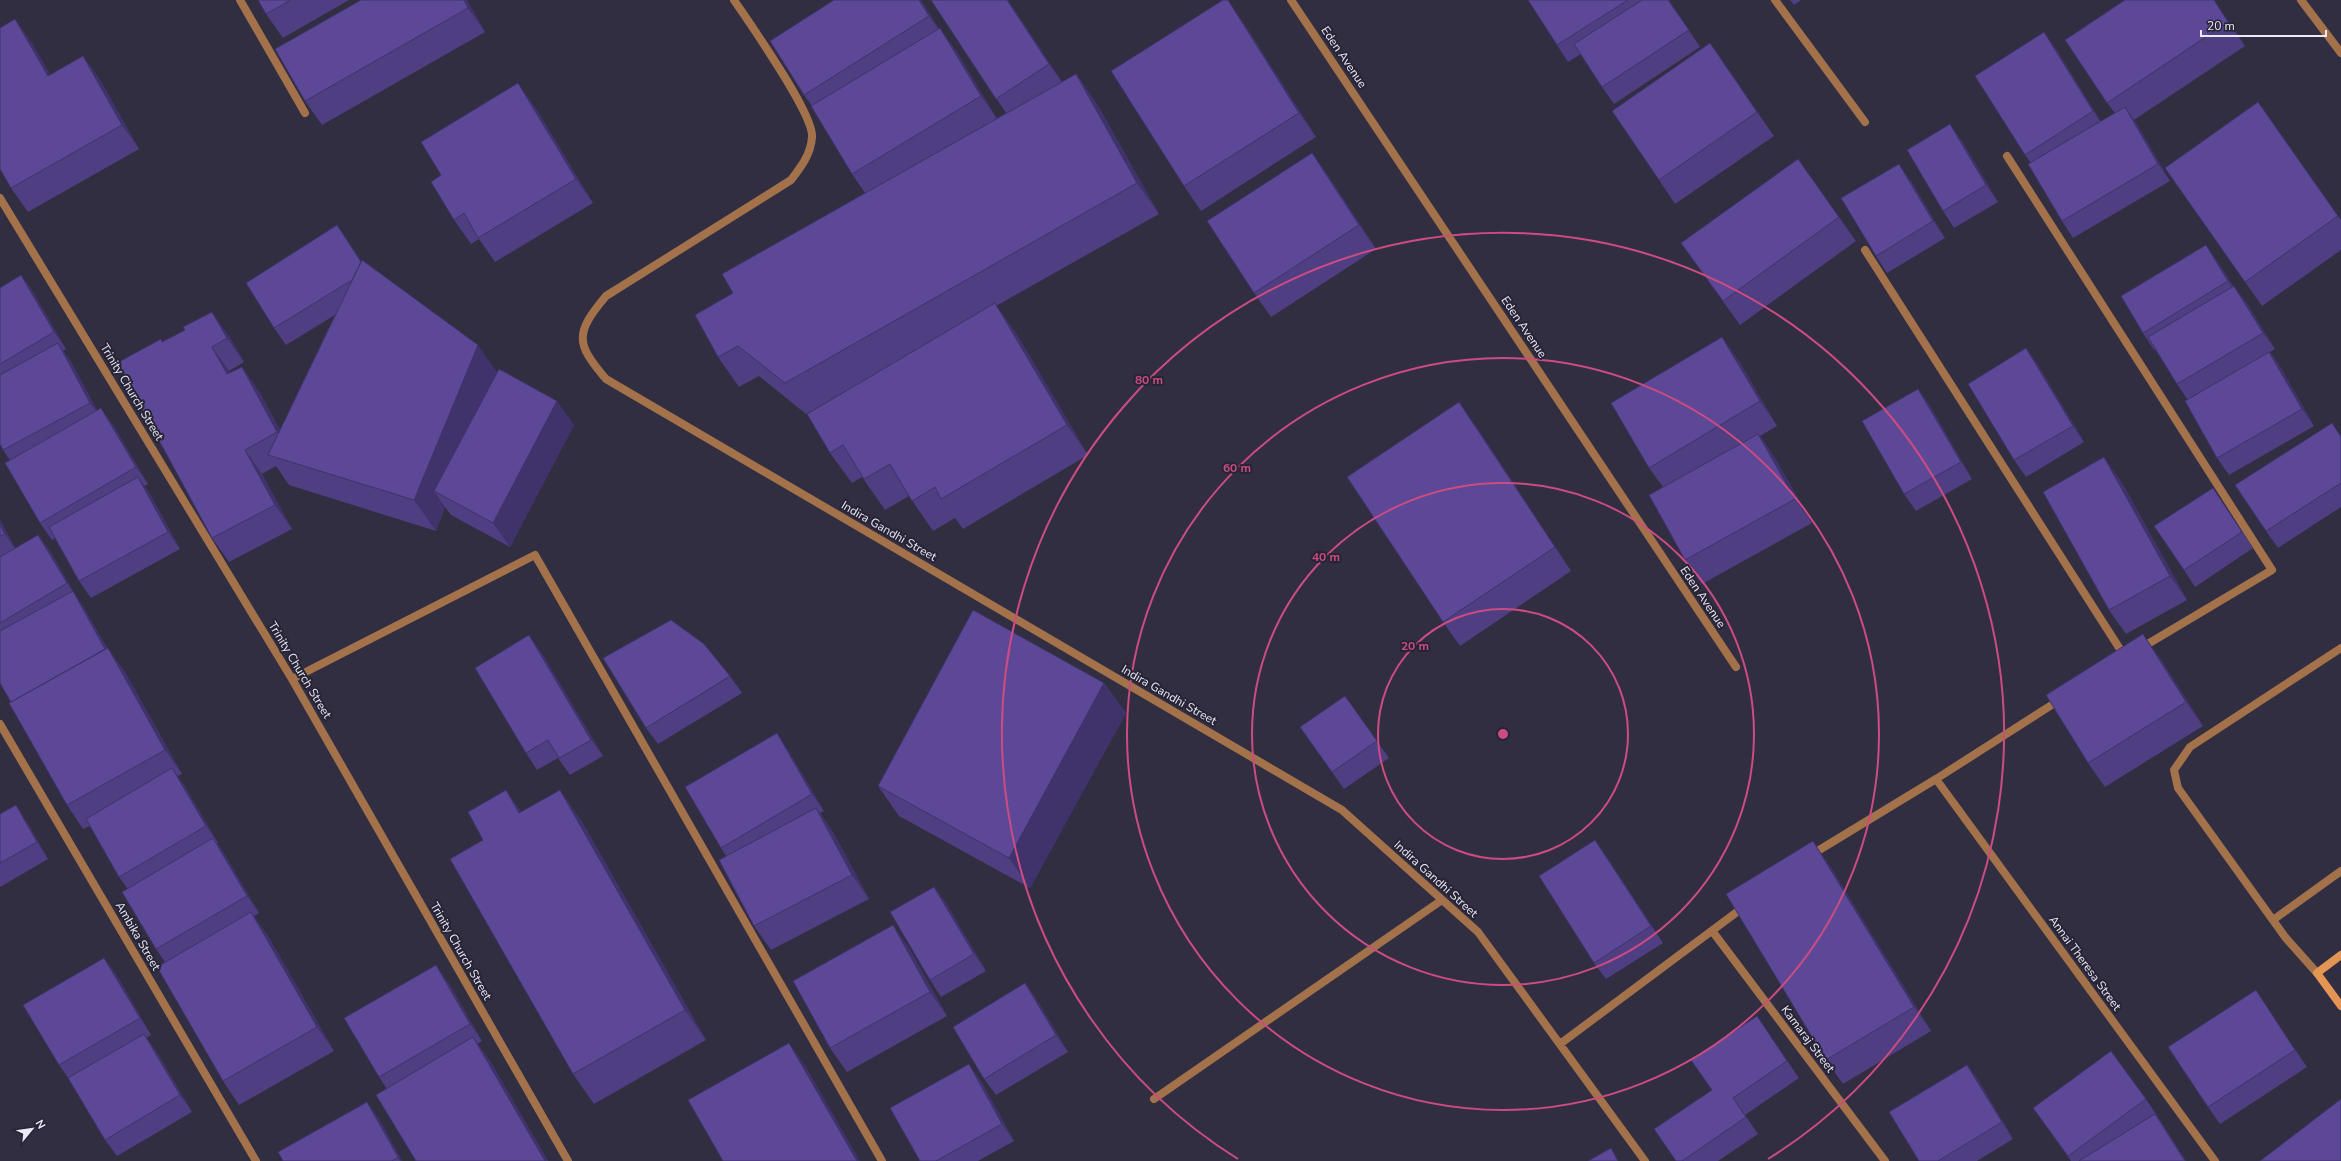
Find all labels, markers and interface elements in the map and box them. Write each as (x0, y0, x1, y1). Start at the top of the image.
scale bar (2201, 12, 2326, 38)
text: 20 m (2207, 18, 2235, 34)
street label: Eden Avenue (1317, 23, 1371, 91)
street label: Eden Avenue (1497, 293, 1551, 361)
street label: Trinity Church Street (97, 340, 168, 444)
text: 80 m (1135, 372, 1163, 388)
text: 60 m (1223, 460, 1251, 476)
street label: Indira Gandhi Street (838, 497, 940, 565)
text: 40 m (1312, 549, 1340, 565)
street label: Eden Avenue (1676, 563, 1730, 631)
street label: Trinity Church Street (265, 618, 336, 722)
text: 20 m (1401, 638, 1429, 654)
street label: Indira Gandhi Street (1118, 661, 1220, 729)
centre of rings (1496, 727, 1510, 741)
street label: Indira Gandhi Street (1391, 837, 1482, 921)
street label: Ambika Street (112, 899, 165, 974)
street label: Trinity Church Street (426, 899, 496, 1004)
street label: Annai Theresa Street (2045, 912, 2125, 1014)
street label: Kamaraj Street (1778, 1002, 1839, 1076)
north arrow (12, 1109, 52, 1149)
text: N (32, 1117, 49, 1132)

